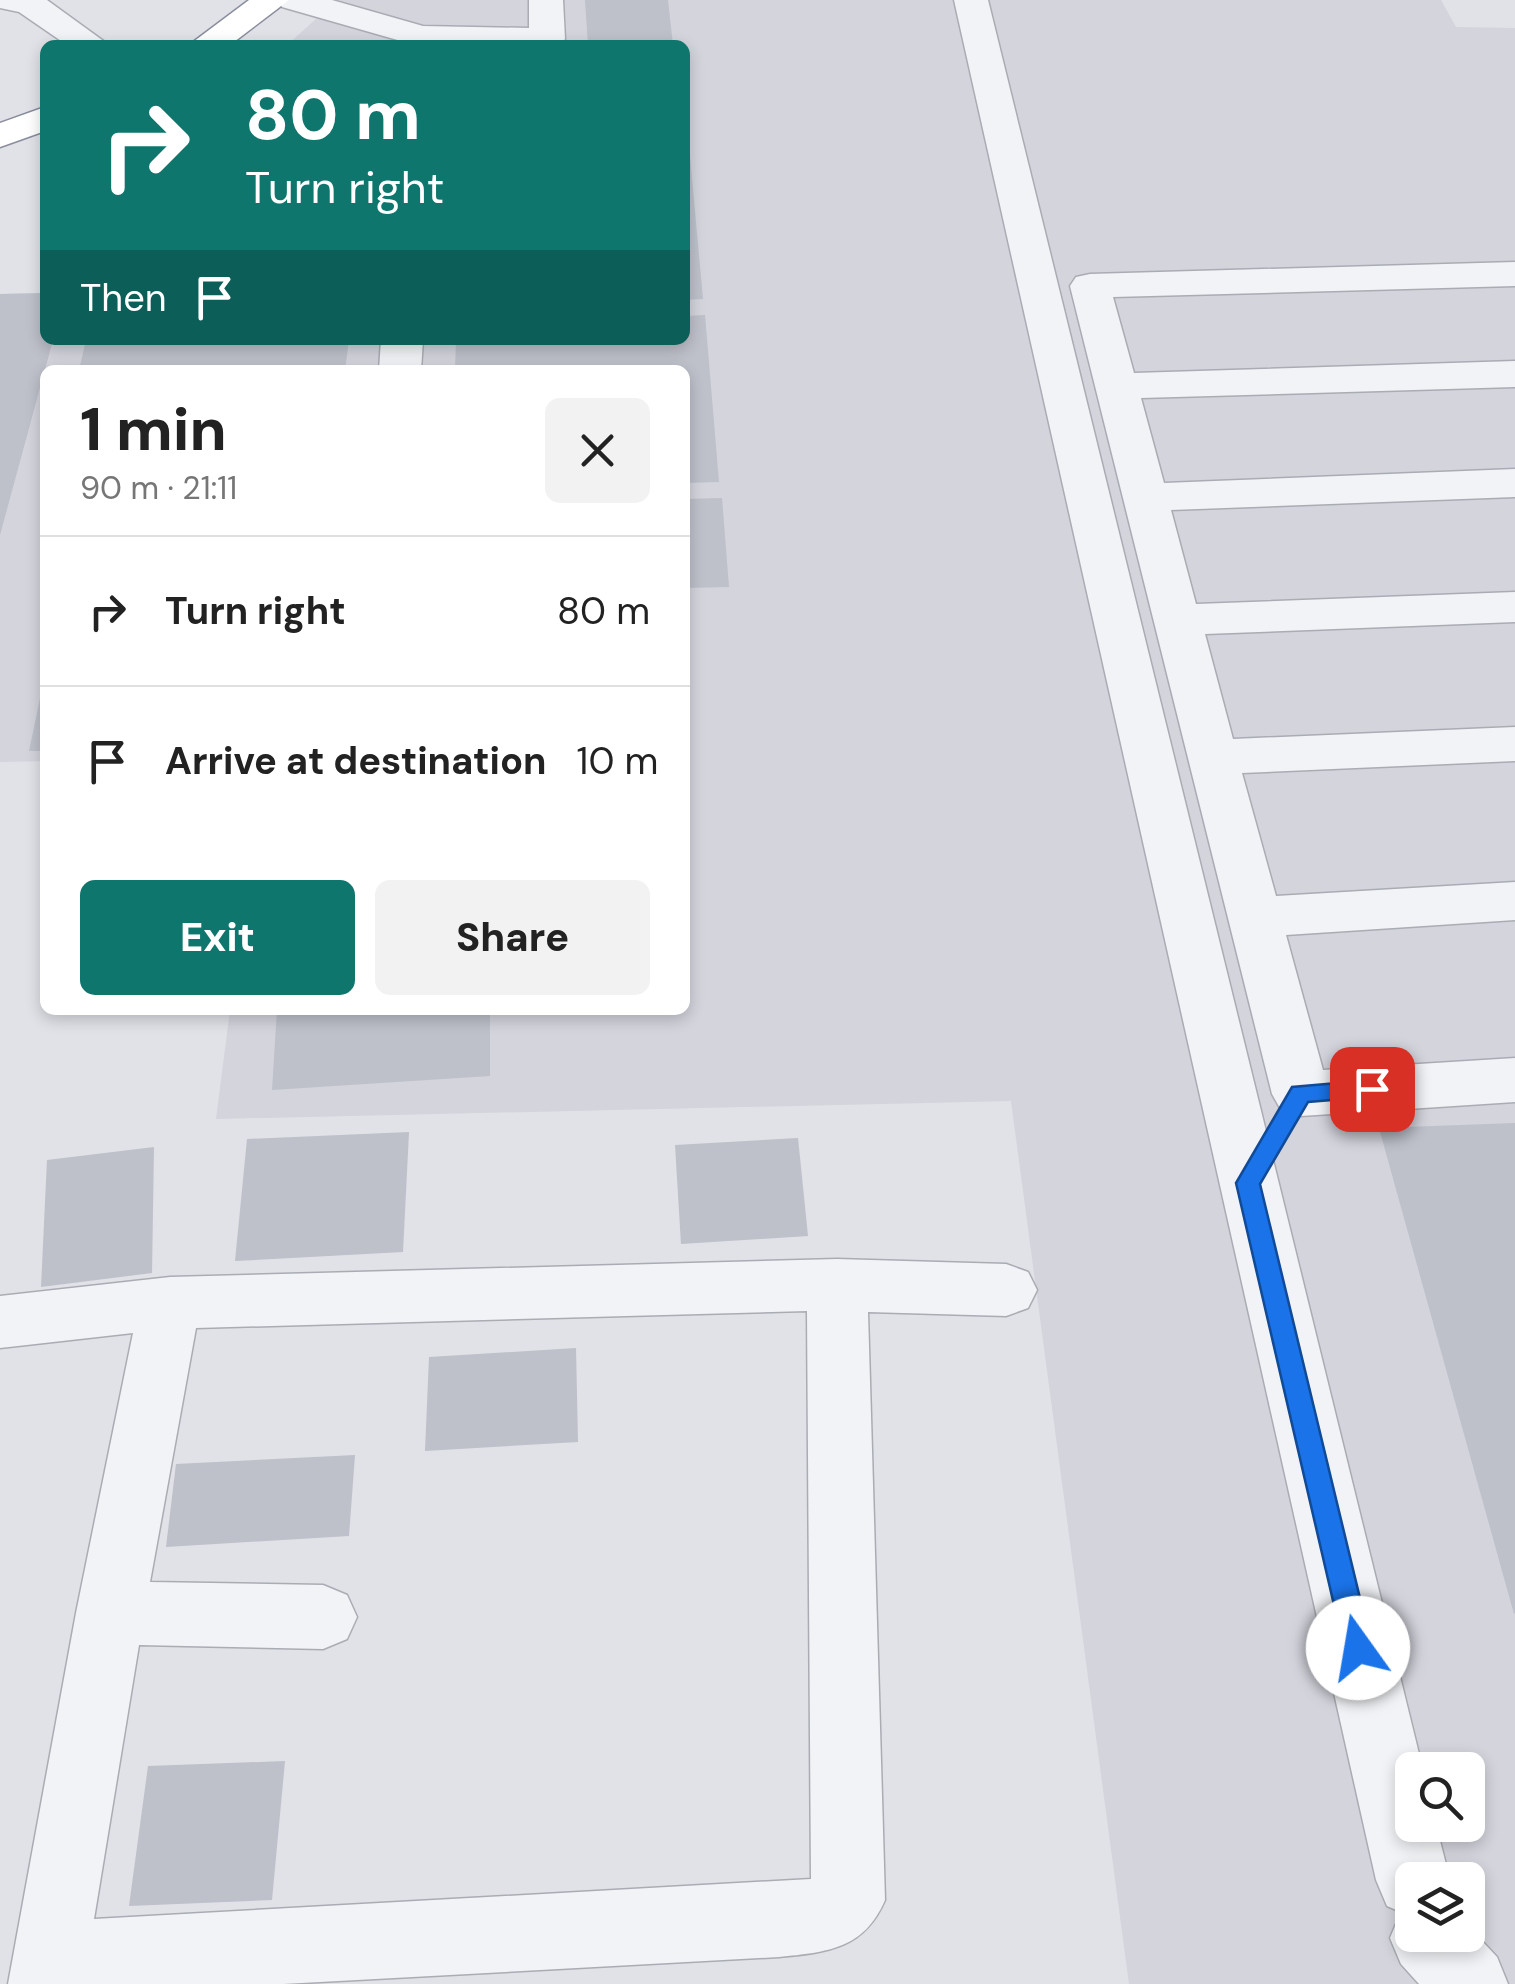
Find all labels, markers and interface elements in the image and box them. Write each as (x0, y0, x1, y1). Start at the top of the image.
text: 80 m (245, 70, 421, 161)
icon: right (80, 80, 210, 210)
text: Turn right (245, 158, 444, 217)
icon: arrive (187, 270, 242, 325)
text: Then (80, 273, 167, 323)
text: 1 min (80, 390, 227, 469)
button: close (545, 398, 650, 503)
text: 90 m · 21:11 (80, 467, 237, 509)
icon: right (80, 584, 135, 639)
text: Turn right (165, 586, 346, 636)
text: 80 m (557, 586, 650, 636)
icon: arrive (80, 734, 135, 789)
text: Arrive at destination (165, 736, 547, 786)
text: 10 m (577, 736, 658, 786)
button: Exit (80, 880, 355, 995)
button: Share (375, 880, 650, 995)
pin (1330, 1047, 1415, 1132)
icon: arrive (1345, 1062, 1400, 1117)
position arrow (1306, 1596, 1410, 1700)
map controls (1395, 1752, 1485, 1952)
button: search (1395, 1752, 1485, 1842)
button: layers (1395, 1862, 1485, 1952)

